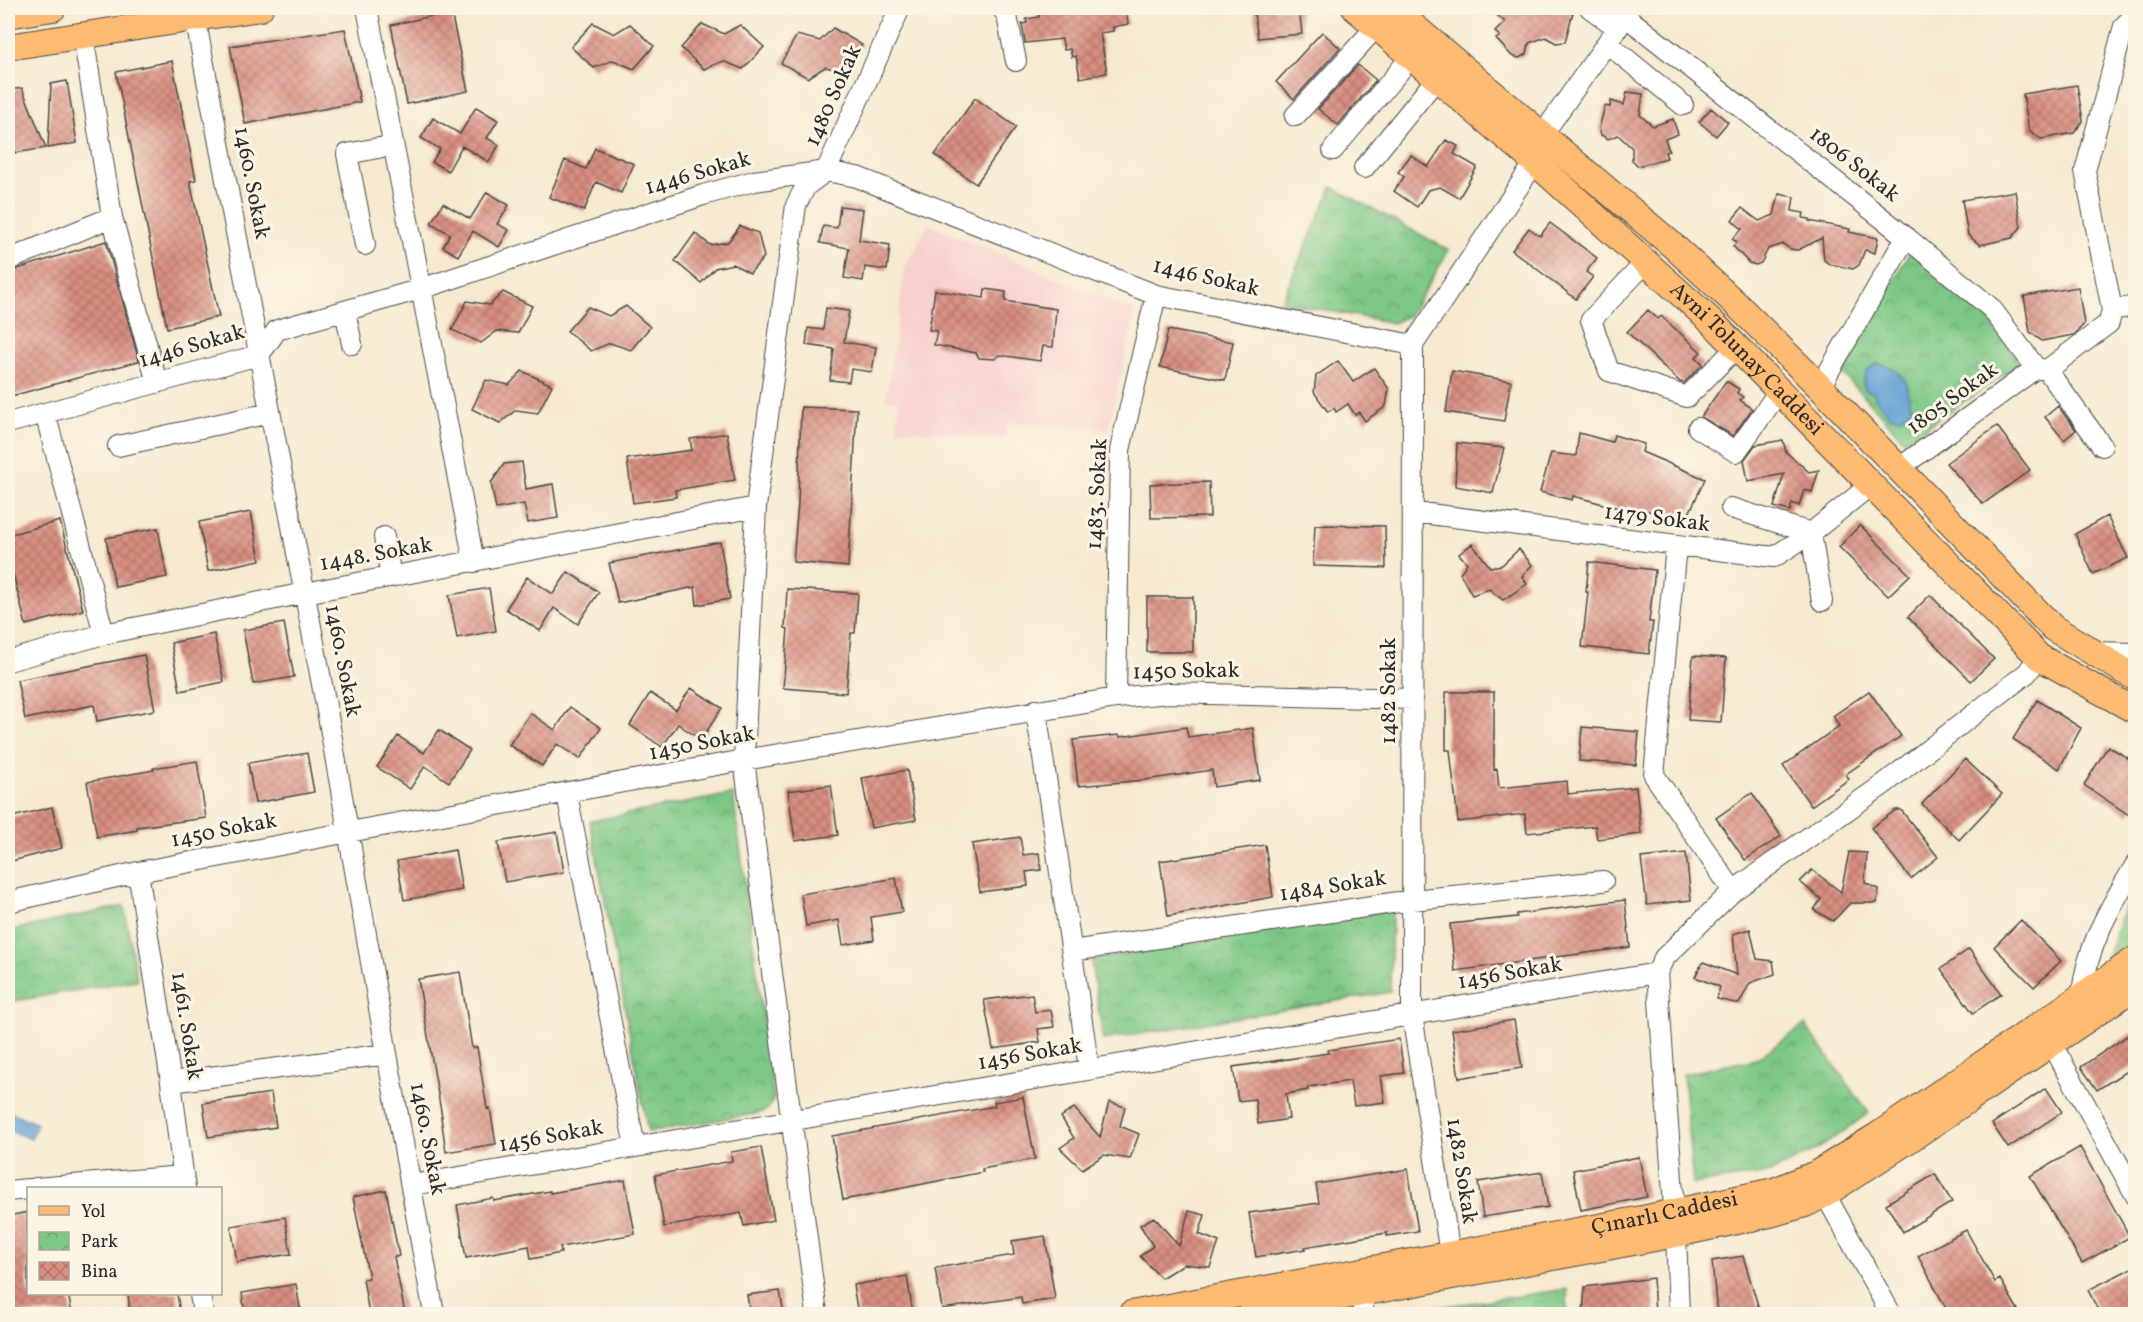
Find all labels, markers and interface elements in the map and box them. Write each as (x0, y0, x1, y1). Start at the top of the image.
street label: 1480 Sokak (798, 40, 870, 152)
street label: 1806 Sokak (1802, 120, 1906, 210)
street label: 1460. Sokak (225, 124, 277, 242)
street label: 1446 Sokak (641, 144, 755, 204)
street label: 1446 Sokak (1150, 251, 1262, 305)
street label: Avni Tolunay Caddesi (1662, 275, 1831, 443)
street label: 1446 Sokak (135, 317, 249, 377)
street label: 1805 Sokak (1901, 355, 2005, 443)
street label: 1483. Sokak (1080, 437, 1116, 551)
street label: 1479 Sokak (1602, 497, 1712, 541)
street label: 1448. Sokak (317, 530, 435, 580)
street label: 1460. Sokak (316, 602, 368, 720)
street label: 1482 Sokak (1374, 637, 1405, 745)
street label: 1450 Sokak (1132, 656, 1240, 688)
street label: 1450 Sokak (646, 719, 758, 769)
street label: 1450 Sokak (168, 806, 280, 856)
street label: 1484 Sokak (1277, 863, 1389, 911)
street label: 1456 Sokak (1455, 950, 1565, 998)
street label: 1461. Sokak (162, 970, 210, 1082)
street label: 1456 Sokak (975, 1031, 1085, 1079)
street label: 1460. Sokak (401, 1080, 453, 1198)
street label: 1456 Sokak (496, 1113, 606, 1161)
street label: 1482 Sokak (1437, 1116, 1485, 1226)
street label: Çınarlı Caddesi (1589, 1184, 1741, 1244)
legend (27, 1187, 222, 1295)
text: Yol (81, 1200, 106, 1225)
text: Park (81, 1230, 118, 1255)
text: Bina (81, 1260, 117, 1285)

